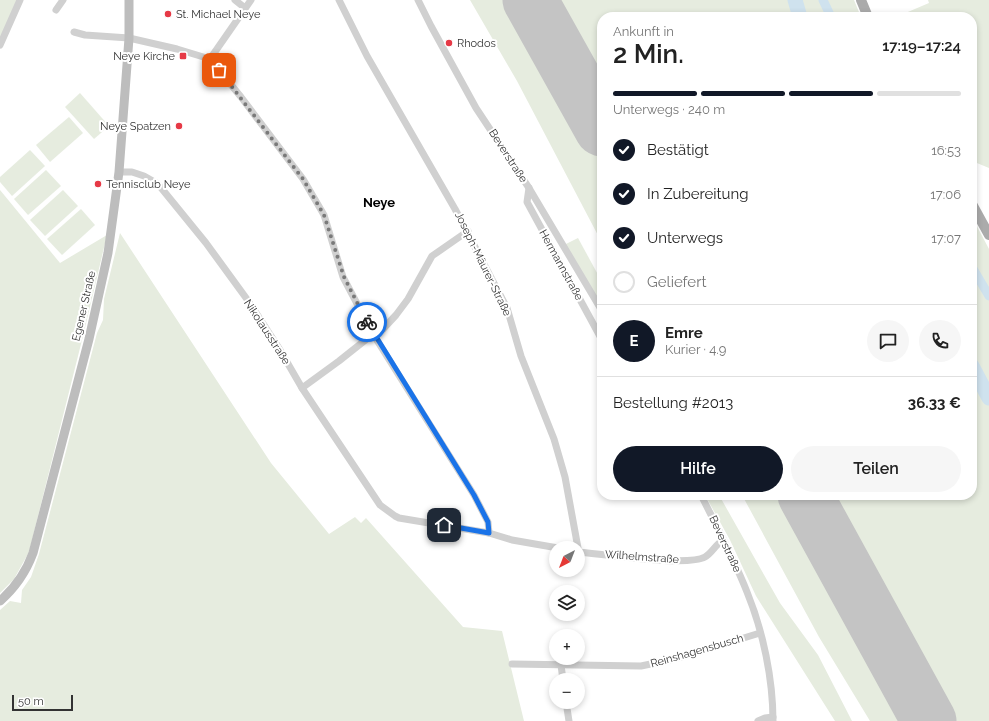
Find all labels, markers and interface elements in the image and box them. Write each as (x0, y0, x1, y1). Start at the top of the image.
place label: St. Michael Neye (176, 8, 261, 21)
marker: St. Michael Neye (163, 9, 173, 19)
text: Ankunft in (613, 24, 674, 39)
place label: Rhodos (457, 37, 496, 50)
text: 17:19–17:24 (882, 37, 961, 55)
marker: Rhodos (444, 38, 454, 48)
text: 2 Min. (613, 39, 684, 69)
place label: Neye Kirche (113, 50, 176, 63)
marker: Neye Kirche (178, 51, 188, 61)
pin (202, 53, 236, 87)
icon: bag (208, 59, 230, 81)
text: Unterwegs · 240 m (613, 102, 725, 117)
place label: Neye Spatzen (100, 120, 171, 133)
marker: Neye Spatzen (174, 121, 184, 131)
street label: Beverstraße (486, 127, 530, 186)
icon: check (613, 139, 635, 161)
text: Bestätigt (647, 141, 709, 159)
text: 16:53 (931, 143, 961, 158)
place label: Tennisclub Neye (106, 178, 191, 191)
marker: Tennisclub Neye (93, 179, 103, 189)
icon: check (613, 183, 635, 205)
text: In Zubereitung (647, 185, 749, 203)
text: 17:06 (930, 187, 961, 202)
district label: Neye (363, 195, 395, 210)
street label: Joseph-Mäurer-Straße (452, 210, 514, 319)
street label: Hermannstraße (536, 227, 586, 303)
icon: check (613, 227, 635, 249)
text: Unterwegs (647, 229, 723, 247)
text: 17:07 (931, 231, 961, 246)
street label: Egener Straße (70, 269, 99, 342)
text: Geliefert (647, 273, 706, 291)
street label: Nikolausstraße (241, 297, 293, 368)
courier (347, 302, 387, 342)
icon: bike (356, 311, 378, 333)
button: chat (867, 320, 909, 362)
button: phone (919, 320, 961, 362)
text: Emre (665, 324, 703, 342)
text: E (629, 332, 639, 350)
text: Kurier · 4.9 (665, 342, 726, 357)
text: Bestellung #2013 (613, 394, 733, 412)
text: 36.33 € (908, 394, 961, 412)
button: Hilfe (613, 446, 783, 492)
button: Teilen (791, 446, 961, 492)
pin (427, 508, 461, 542)
icon: home (433, 514, 455, 536)
street label: Beverstraße (706, 514, 744, 575)
north arrow (549, 541, 585, 577)
map controls (549, 541, 585, 709)
street label: Wilhelmstraße (605, 548, 680, 566)
button: layers (549, 585, 585, 621)
button: + (549, 629, 585, 665)
street label: Reinshagensbusch (649, 632, 745, 670)
button: − (549, 673, 585, 709)
scale bar (12, 693, 73, 712)
text: 50 m (18, 695, 44, 708)

